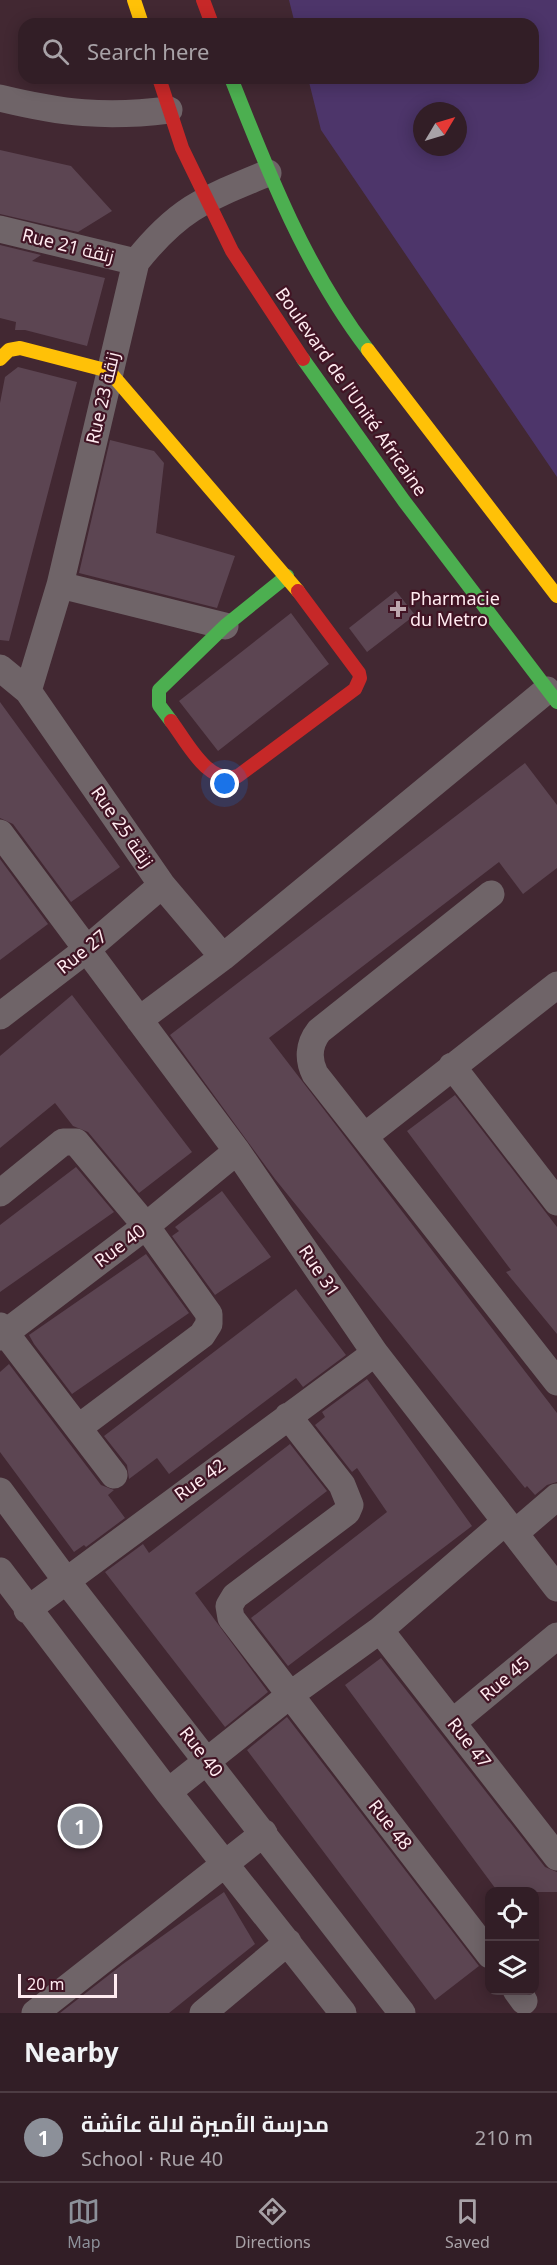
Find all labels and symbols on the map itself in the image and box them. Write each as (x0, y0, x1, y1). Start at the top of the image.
north arrow (413, 102, 467, 156)
street label: Rue 21 زنقة (20, 222, 117, 268)
street label: Boulevard de l'Unité Africaine (270, 282, 433, 500)
street label: Rue 23 زنقة (80, 349, 124, 446)
place label: Pharmacie du Metro (410, 586, 500, 631)
marker: Pharmacie du Metro (391, 602, 405, 616)
your location (210, 769, 239, 798)
street label: Rue 25 زنقة (86, 781, 160, 872)
street label: Rue 27 (51, 924, 111, 979)
street label: Rue 40 (89, 1218, 150, 1272)
street label: Rue 31 (294, 1240, 346, 1301)
street label: Rue 42 (169, 1453, 230, 1506)
street label: Rue 45 (475, 1650, 534, 1706)
street label: Rue 47 (443, 1712, 497, 1773)
street label: Rue 40 (175, 1721, 229, 1782)
street label: Rue 48 (364, 1794, 418, 1855)
pin: 1 (60, 1804, 100, 1848)
scale bar (18, 1971, 117, 1998)

